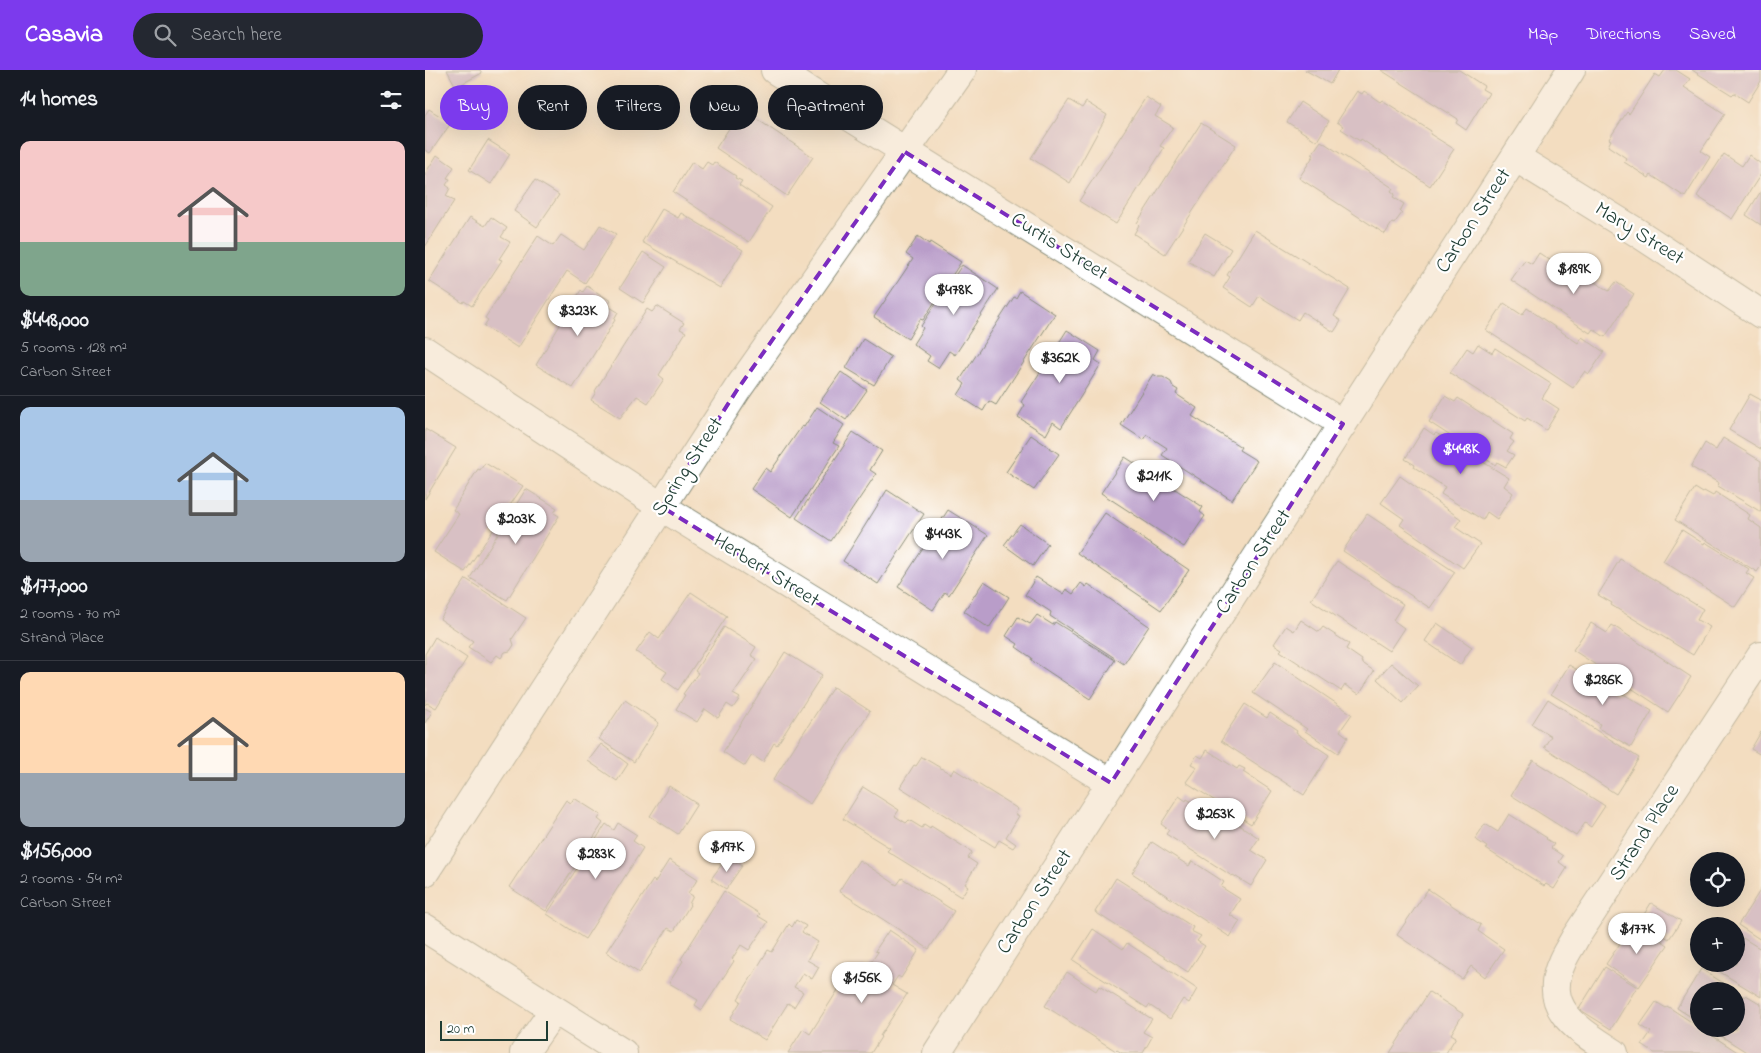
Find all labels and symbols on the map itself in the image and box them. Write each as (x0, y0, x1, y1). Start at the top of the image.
street label: Carbon Street (1429, 163, 1519, 279)
street label: Mary Street (1587, 195, 1690, 275)
street label: Curtis Street (1005, 205, 1113, 289)
pin: $189K (1539, 252, 1609, 295)
pin: $478K (919, 274, 989, 316)
pin: $323K (543, 294, 613, 337)
pin: $362K (1025, 342, 1095, 384)
street label: Spring Street (645, 411, 733, 524)
pin: $448K (1426, 432, 1496, 475)
pin: $211K (1119, 460, 1189, 502)
pin: $203K (481, 502, 551, 545)
street label: Carbon Street (1209, 504, 1299, 620)
pin: $443K (908, 518, 978, 560)
street label: Herbert Street (707, 526, 825, 616)
pin: $286K (1568, 664, 1638, 706)
street label: Strand Place (1602, 778, 1688, 887)
pin: $263K (1180, 798, 1250, 840)
pin: $197K (692, 830, 762, 873)
pin: $283K (561, 838, 631, 880)
street label: Carbon Street (990, 844, 1080, 960)
pin: $177K (1602, 912, 1672, 955)
pin: $156K (827, 962, 897, 1004)
scale bar (440, 1018, 547, 1041)

